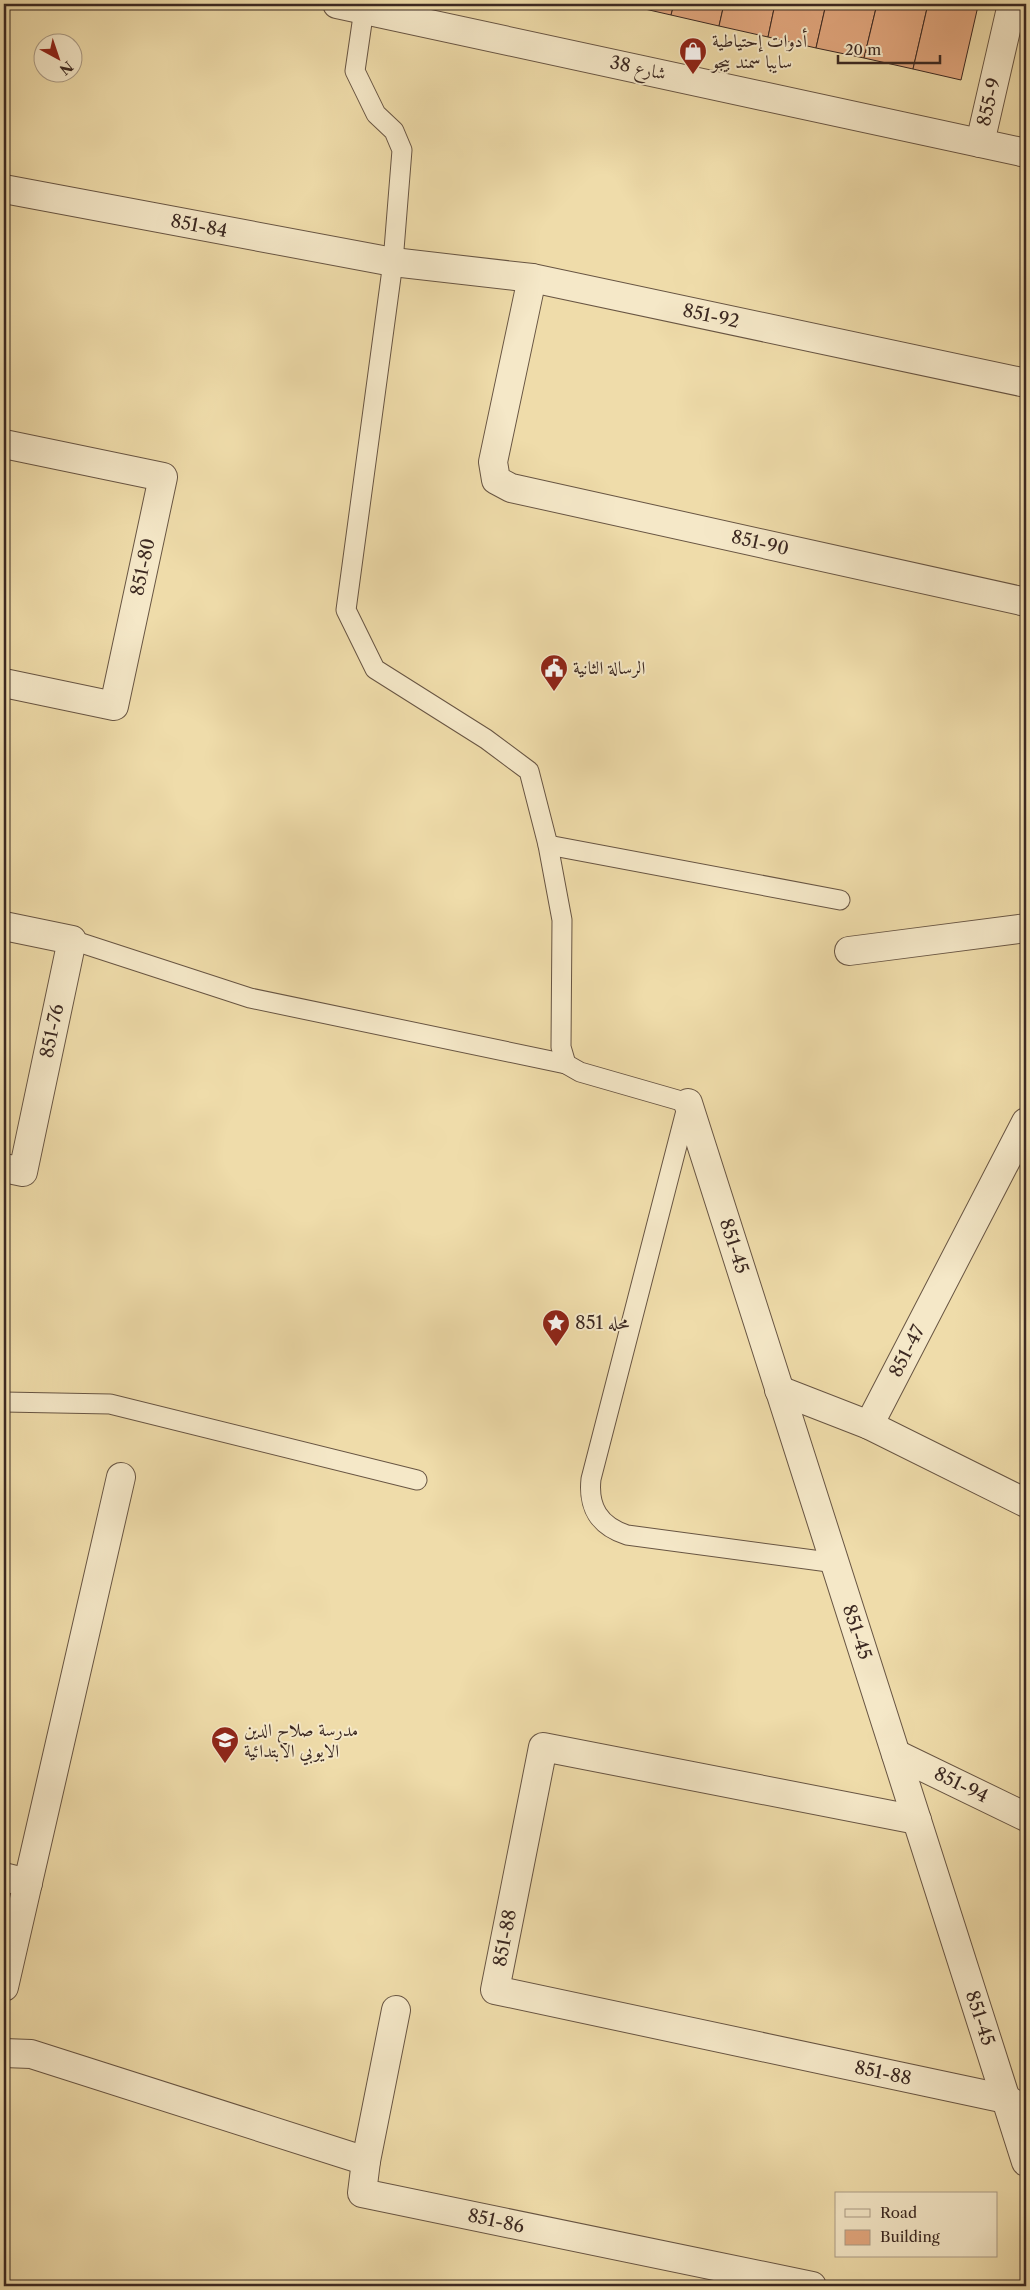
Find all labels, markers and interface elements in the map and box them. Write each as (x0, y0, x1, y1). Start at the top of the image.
place label: أدوات إحتياطية سايبا سمند بيجو (710, 28, 808, 74)
north arrow (32, 32, 82, 82)
scale bar (838, 32, 940, 64)
shop icon: أدوات إحتياطية سايبا سمند بيجو (678, 36, 708, 75)
text: 20 m (845, 40, 881, 59)
street label: شارع 38 (607, 51, 668, 89)
text: N (56, 57, 77, 79)
street label: 855-9 (973, 76, 1005, 128)
street label: 851-84 (169, 210, 229, 242)
street label: 851-92 (681, 299, 741, 333)
street label: 851-90 (729, 526, 791, 560)
street label: 851-80 (126, 536, 160, 598)
public building icon: الرسالة الثانية (539, 653, 569, 692)
place label: الرسالة الثانية (573, 657, 645, 679)
street label: 851-76 (36, 1002, 68, 1060)
street label: 851-45 (715, 1216, 753, 1276)
place icon: محله 851 (541, 1308, 571, 1347)
place label: محله 851 (575, 1312, 629, 1334)
street label: 851-47 (885, 1321, 929, 1381)
street label: 851-45 (838, 1602, 876, 1662)
place label: مدرسة صلاح الدين الايوبي الابتدائية (244, 1719, 358, 1766)
school or university icon: مدرسة صلاح الدين الايوبي الابتدائية (210, 1725, 240, 1764)
street label: 851-94 (930, 1763, 992, 1807)
street label: 851-88 (489, 1908, 521, 1968)
street label: 851-45 (961, 1988, 999, 2048)
street label: 851-88 (853, 2056, 913, 2090)
legend (835, 2192, 998, 2258)
text: Road (880, 2203, 917, 2222)
street label: 851-86 (466, 2204, 526, 2238)
text: Building (880, 2227, 940, 2246)

